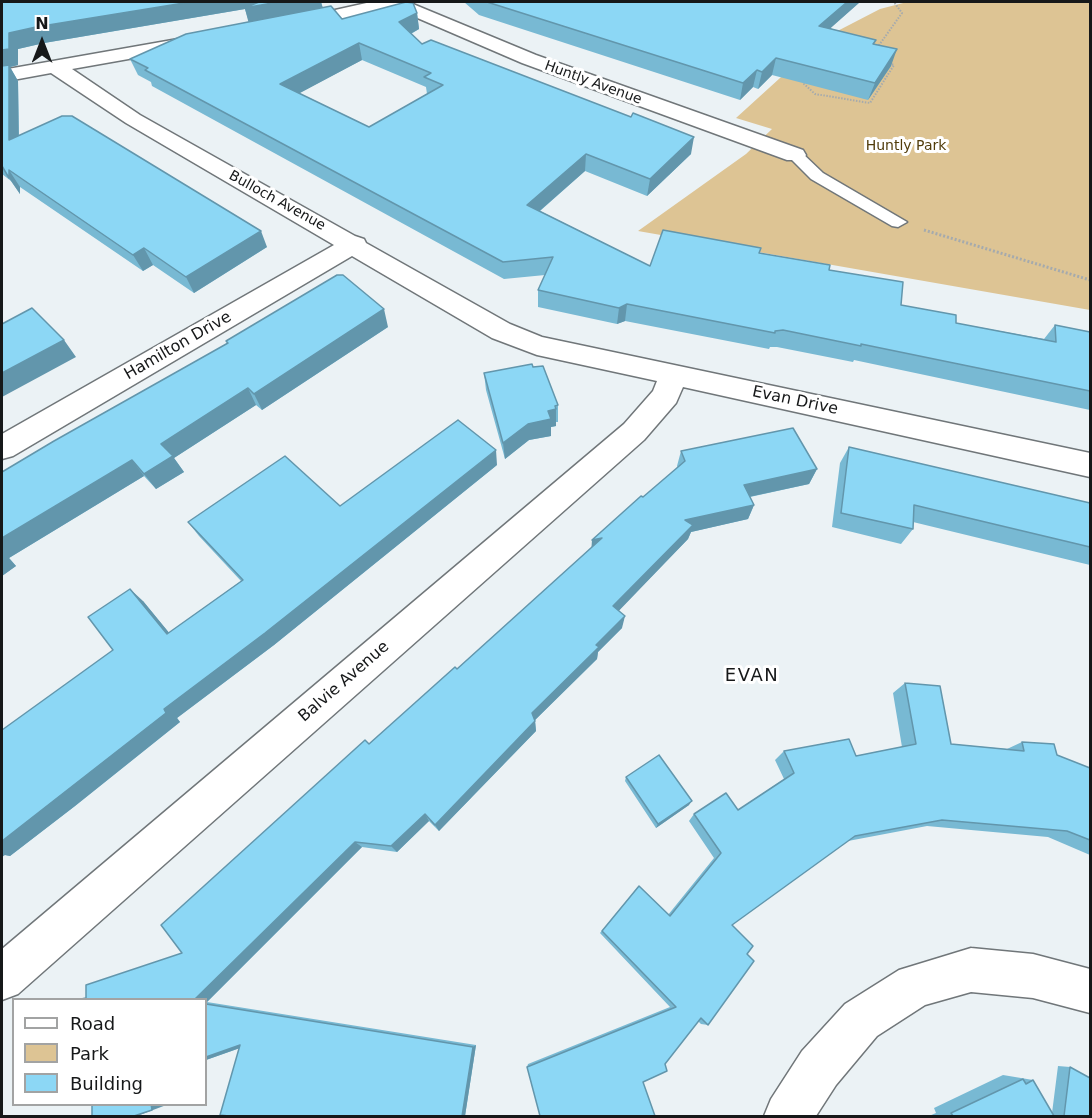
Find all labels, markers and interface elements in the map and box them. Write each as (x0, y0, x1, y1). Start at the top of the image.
north arrow (12, 12, 72, 72)
text: N (35, 14, 49, 33)
street label: Huntly Avenue (542, 58, 644, 108)
park label: Huntly Park (866, 138, 946, 154)
street label: Bulloch Avenue (226, 168, 328, 234)
street label: Hamilton Drive (121, 308, 235, 384)
street label: Evan Drive (750, 383, 840, 419)
street label: Balvie Avenue (295, 638, 393, 726)
district label: EVAN (725, 665, 779, 687)
legend (12, 998, 207, 1106)
text: Road (70, 1013, 115, 1034)
text: Park (70, 1043, 109, 1064)
text: Building (70, 1073, 143, 1094)

